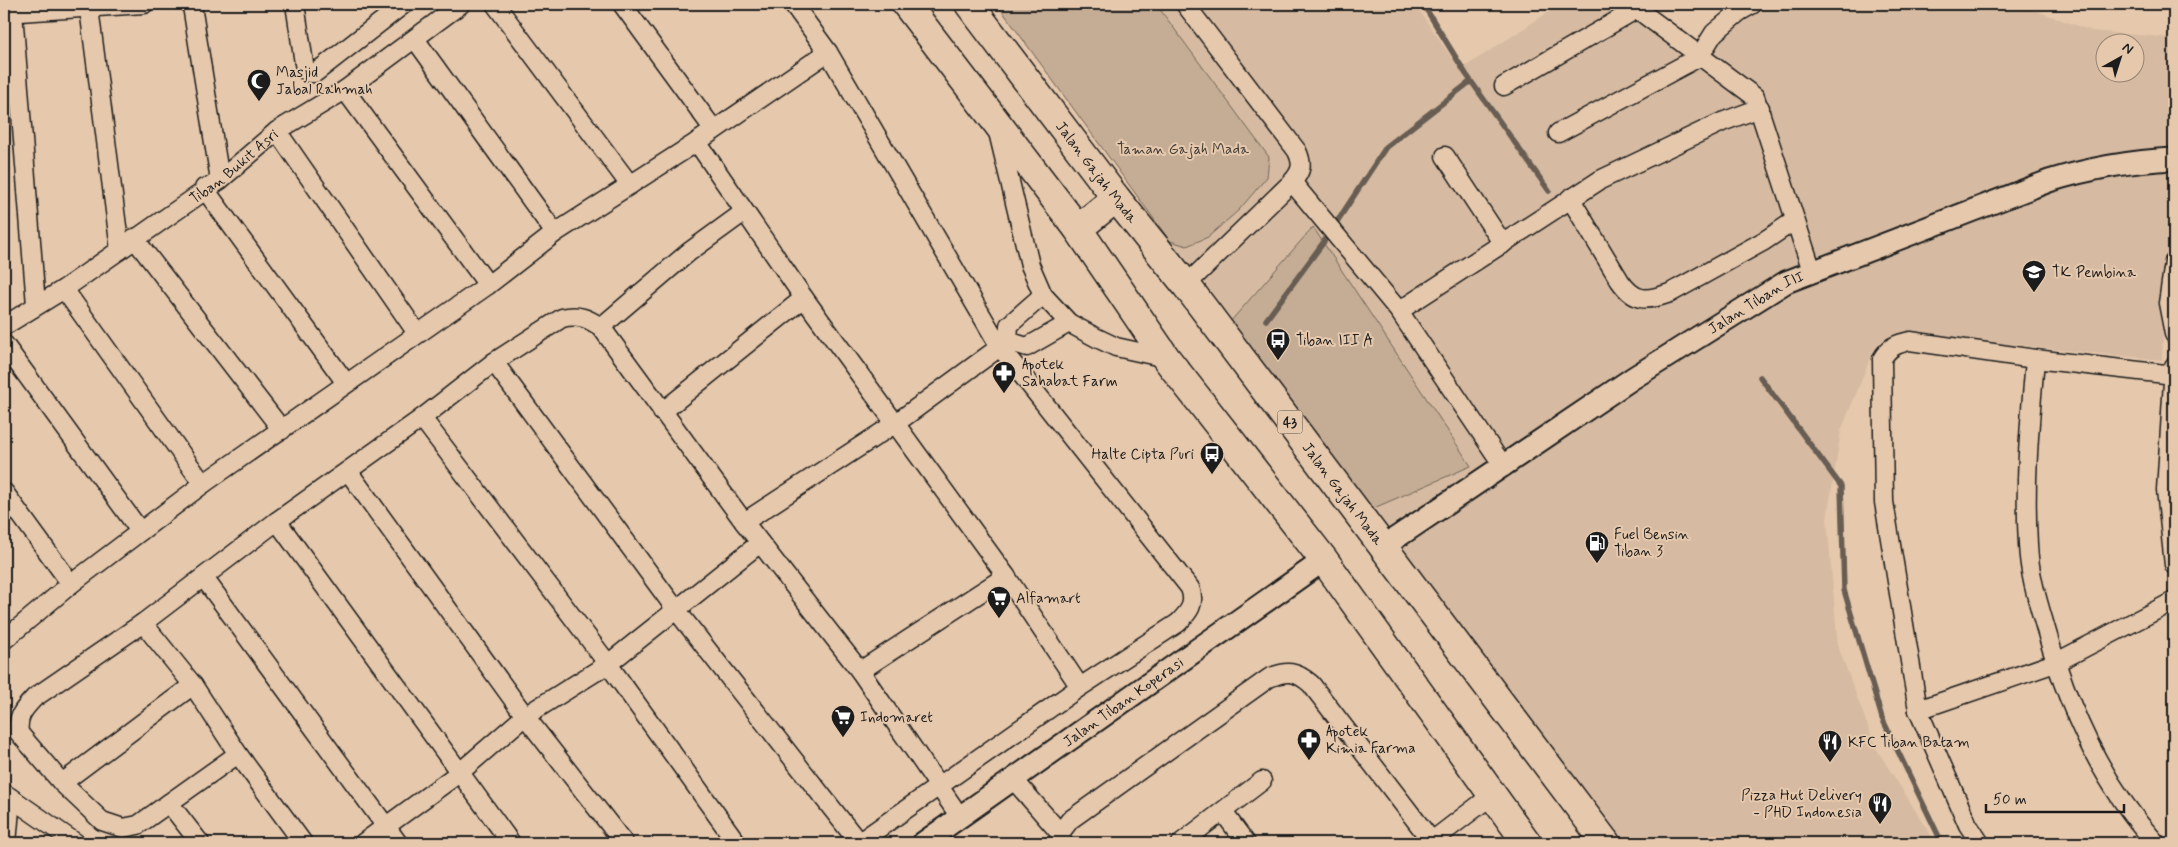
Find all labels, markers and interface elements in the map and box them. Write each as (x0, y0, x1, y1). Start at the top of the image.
north arrow (2096, 32, 2146, 82)
text: N (2118, 39, 2137, 59)
place label: Masjid Jabal Rahmah (276, 63, 373, 100)
mosque icon: Masjid Jabal Rahmah (246, 68, 272, 102)
street label: Jalan Gajah Mada (1050, 117, 1142, 229)
street label: Tiban Bukit Asri (186, 125, 283, 209)
park label: Taman Gajah Mada (1117, 140, 1250, 160)
school or university icon: TK Pembina (2021, 259, 2047, 293)
place label: TK Pembina (2052, 263, 2137, 283)
street label: Jalan Tiban III (1705, 267, 1807, 339)
bus stop icon: Tiban III A (1265, 327, 1291, 361)
place label: Tiban III A (1296, 331, 1373, 351)
place label: Apotek Sahabat Farm (1022, 355, 1118, 392)
pharmacy icon: Apotek Sahabat Farm (991, 360, 1017, 394)
road number: 43 (1278, 411, 1302, 434)
street label: Jalan Gajah Mada (1297, 439, 1388, 550)
bus stop icon: Halte Cipta Puri (1199, 441, 1225, 475)
place label: Halte Cipta Puri (1091, 445, 1194, 465)
place label: Fuel Bensin Tiban 3 (1614, 525, 1690, 562)
fuel station icon: Fuel Bensin Tiban 3 (1584, 530, 1610, 564)
supermarket icon: Alfamart (986, 585, 1012, 619)
place label: Alfamart (1016, 589, 1081, 609)
street label: Jalan Tiban Koperasi (1059, 653, 1188, 752)
supermarket icon: Indomaret (830, 704, 856, 738)
place label: Indomaret (860, 708, 933, 728)
place label: Apotek Kimia Farma (1326, 722, 1416, 759)
pharmacy icon: Apotek Kimia Farma (1296, 727, 1322, 761)
restaurant icon: KFC Tiban Batam (1817, 729, 1843, 763)
place label: KFC Tiban Batam (1848, 733, 1970, 753)
scale bar (1986, 782, 2123, 814)
place label: Pizza Hut Delivery - PHD Indonesia (1741, 786, 1862, 823)
text: 50 m (1993, 790, 2027, 810)
restaurant icon: Pizza Hut Delivery - PHD Indonesia (1867, 791, 1893, 825)

